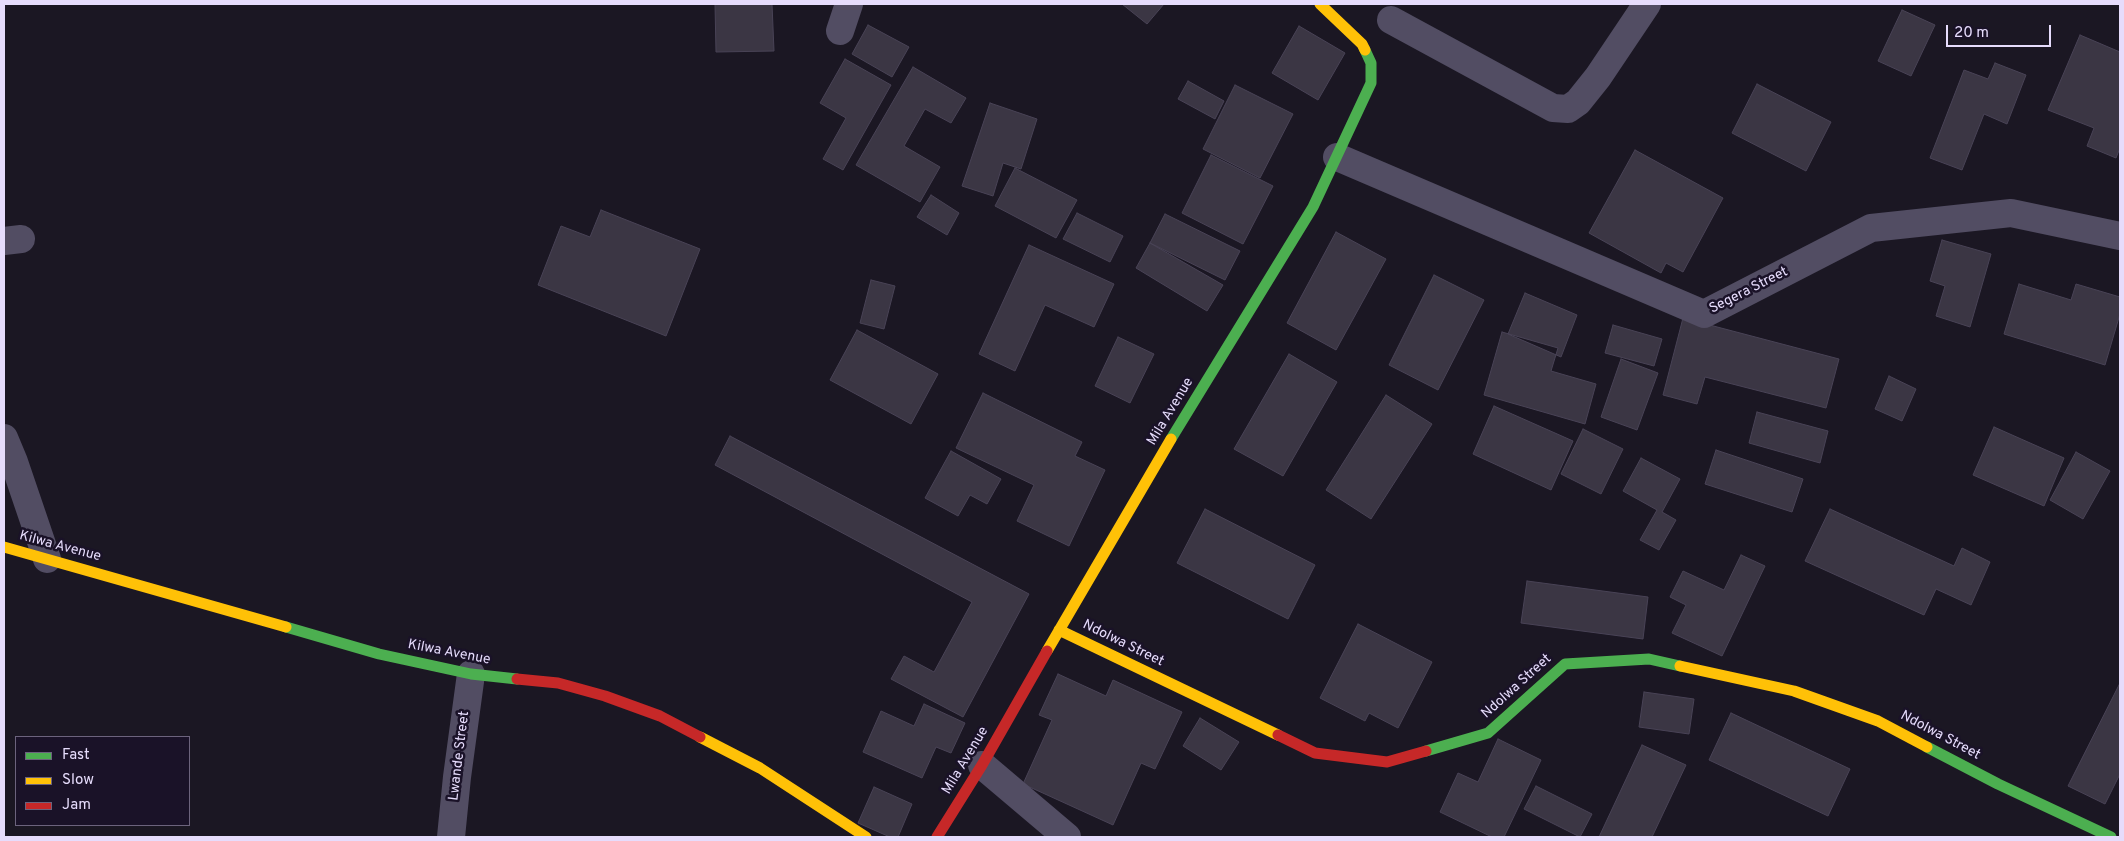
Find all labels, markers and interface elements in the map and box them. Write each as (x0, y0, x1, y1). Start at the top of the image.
scale bar (1949, 15, 2054, 47)
text: 20 m (1954, 24, 1989, 43)
street label: Segera Street (1707, 264, 1791, 318)
street label: Mila Avenue (1144, 375, 1198, 449)
street label: Kilwa Avenue (17, 528, 103, 566)
street label: Ndolwa Street (1080, 617, 1166, 671)
street label: Kilwa Avenue (406, 637, 492, 669)
street label: Ndolwa Street (1479, 651, 1555, 723)
street label: Ndolwa Street (1897, 708, 1983, 764)
street label: Lwande Street (446, 710, 474, 802)
street label: Mila Avenue (939, 724, 993, 798)
legend (15, 736, 190, 826)
text: Fast (62, 746, 90, 765)
text: Slow (62, 771, 94, 790)
text: Jam (62, 796, 91, 815)

